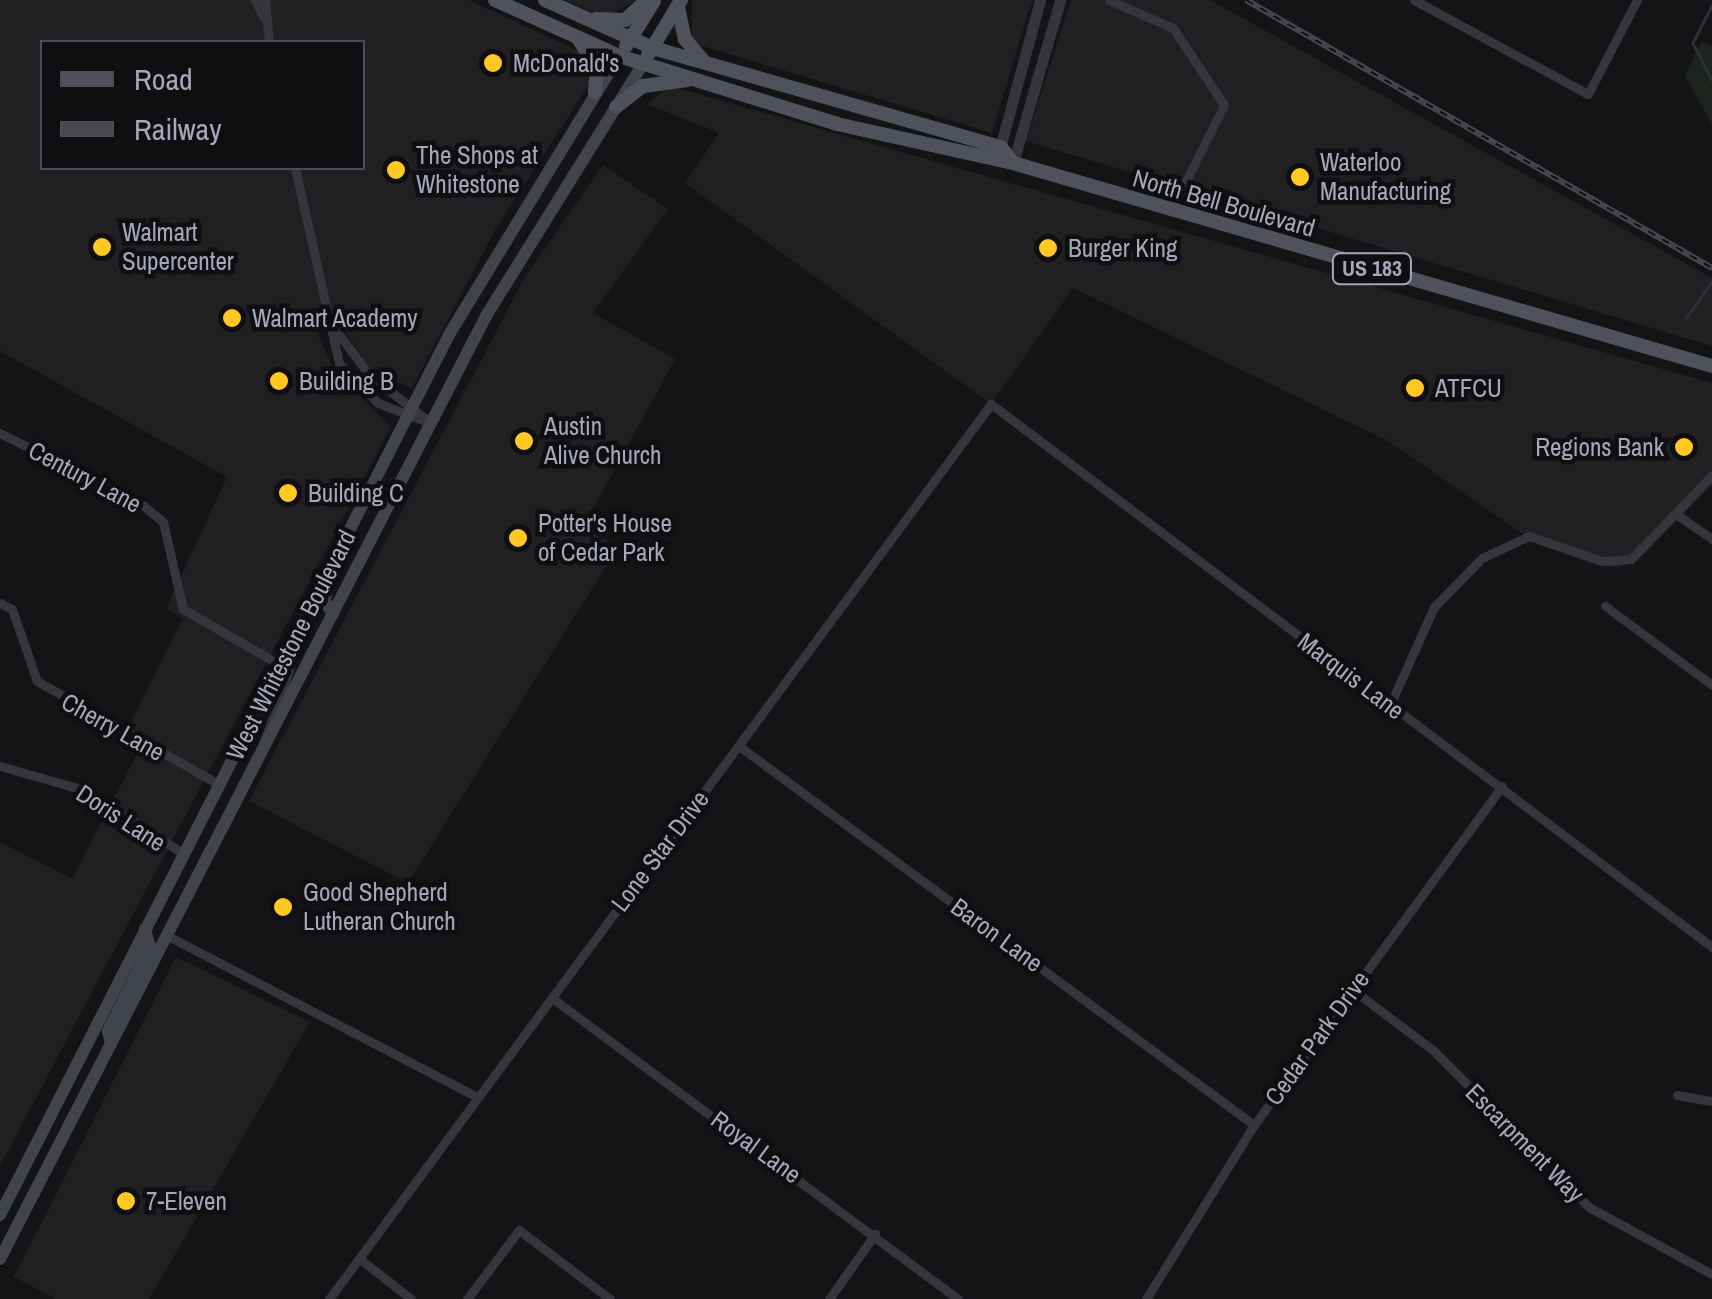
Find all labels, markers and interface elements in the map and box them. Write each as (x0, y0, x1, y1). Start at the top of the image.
legend (40, 40, 365, 170)
place label: McDonald's (513, 48, 619, 78)
marker: McDonald's (482, 52, 504, 74)
text: Road (134, 59, 193, 99)
text: Railway (134, 109, 221, 149)
place label: The Shops at Whitestone (416, 141, 538, 200)
place label: Waterloo Manufacturing (1320, 148, 1451, 207)
marker: The Shops at Whitestone (385, 159, 407, 181)
street label: North Bell Boulevard (1130, 163, 1318, 243)
marker: Waterloo Manufacturing (1289, 166, 1311, 188)
place label: Walmart Supercenter (122, 218, 234, 277)
place label: Burger King (1068, 233, 1177, 263)
marker: Walmart Supercenter (91, 236, 113, 258)
marker: Burger King (1037, 237, 1059, 259)
road number: US 183 (1330, 252, 1414, 286)
place label: Walmart Academy (252, 303, 419, 333)
marker: Walmart Academy (221, 307, 243, 329)
place label: Building B (299, 366, 394, 396)
marker: Building B (268, 370, 290, 392)
place label: ATFCU (1435, 373, 1502, 403)
marker: ATFCU (1404, 377, 1426, 399)
place label: Austin Alive Church (544, 412, 661, 471)
marker: Austin Alive Church (513, 430, 535, 452)
place label: Regions Bank (1535, 432, 1664, 462)
street label: Century Lane (24, 435, 146, 519)
marker: Regions Bank (1673, 436, 1695, 458)
place label: Building C (308, 478, 404, 508)
marker: Building C (277, 482, 299, 504)
place label: Potter's House of Cedar Park (538, 509, 672, 568)
street label: West Whitestone Boulevard (220, 525, 362, 765)
marker: Potter's House of Cedar Park (507, 527, 529, 549)
street label: Marquis Lane (1292, 626, 1410, 726)
street label: Cherry Lane (56, 687, 170, 767)
street label: Doris Lane (71, 778, 171, 858)
street label: Lone Star Drive (605, 785, 715, 917)
place label: Good Shepherd Lutheran Church (303, 878, 456, 937)
street label: Baron Lane (945, 892, 1049, 978)
marker: Good Shepherd Lutheran Church (272, 896, 294, 918)
street label: Cedar Park Drive (1258, 965, 1376, 1111)
street label: Escarpment Way (1459, 1077, 1591, 1209)
street label: Royal Lane (705, 1104, 807, 1190)
place label: 7-Eleven (146, 1186, 227, 1216)
marker: 7-Eleven (115, 1190, 137, 1212)

